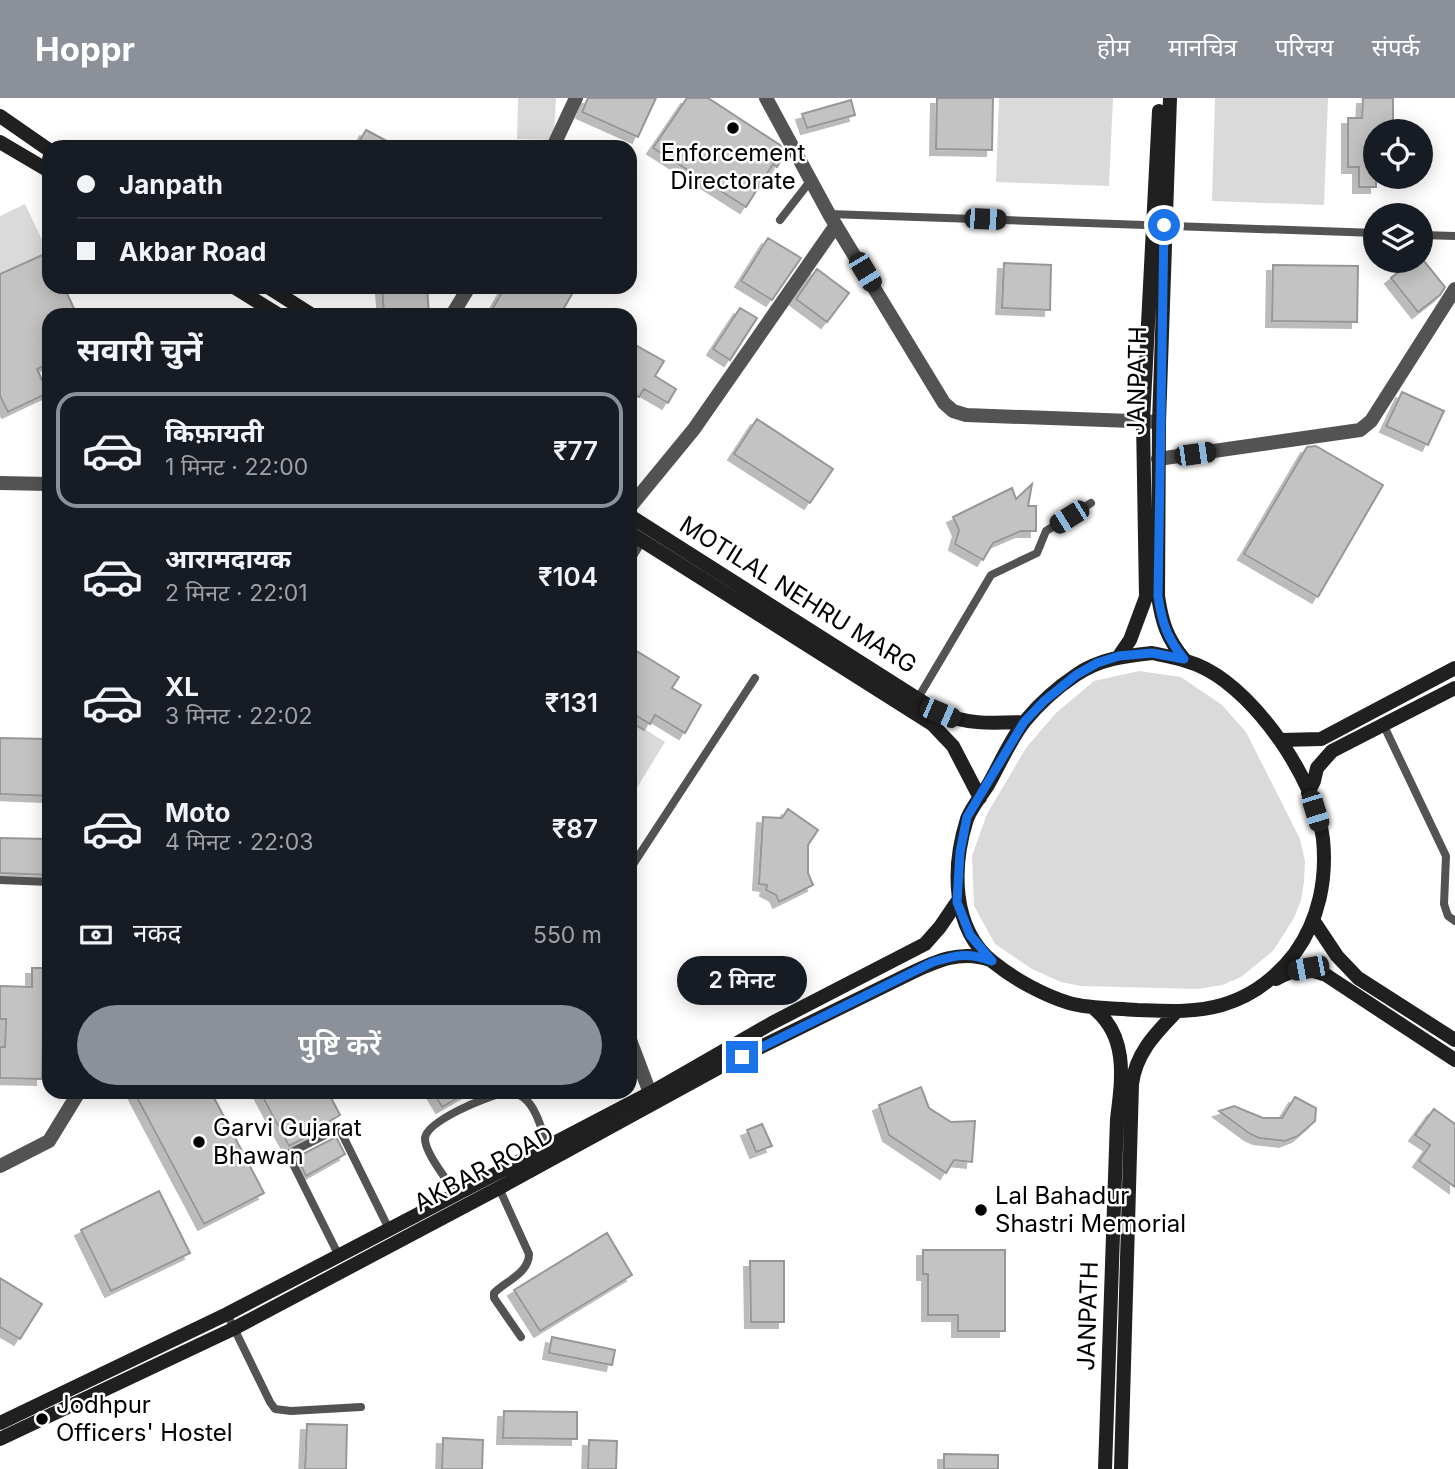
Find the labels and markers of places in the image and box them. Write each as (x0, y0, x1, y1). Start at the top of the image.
marker: Enforcement Directorate (725, 120, 741, 136)
place label: Enforcement Directorate (661, 138, 805, 195)
place label: Garvi Gujarat Bhawan (213, 1113, 362, 1170)
marker: Garvi Gujarat Bhawan (191, 1134, 207, 1150)
place label: Lal Bahadur Shastri Memorial (995, 1181, 1186, 1238)
marker: Lal Bahadur Shastri Memorial (973, 1202, 989, 1218)
place label: Jodhpur Officers' Hostel (56, 1390, 233, 1447)
marker: Jodhpur Officers' Hostel (34, 1411, 50, 1427)

